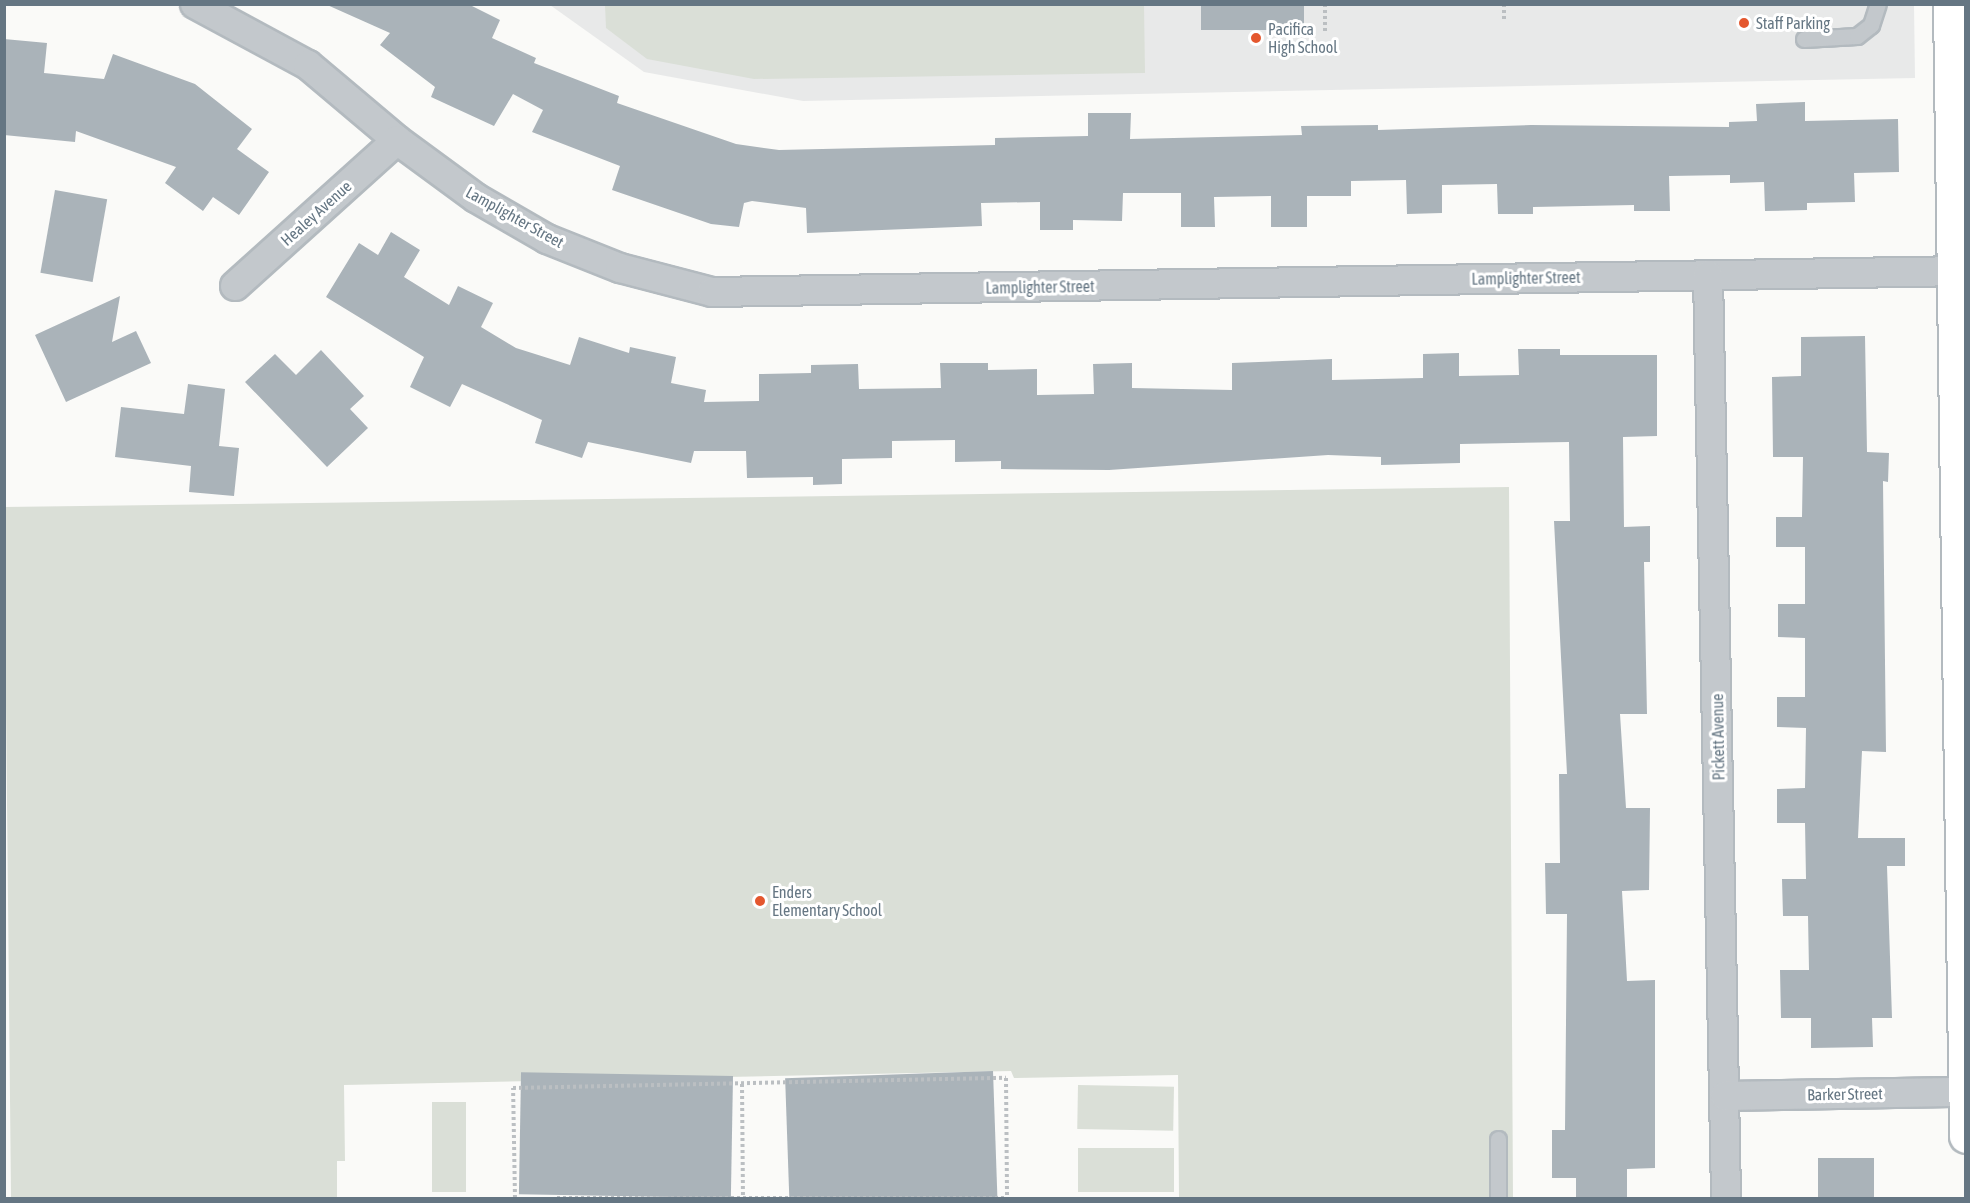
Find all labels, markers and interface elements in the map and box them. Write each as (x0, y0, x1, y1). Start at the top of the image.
place label: Staff Parking (1756, 13, 1830, 33)
marker: Staff Parking (1737, 16, 1751, 30)
place label: Pacifica High School (1268, 19, 1337, 57)
marker: Pacifica High School (1249, 31, 1263, 45)
street label: Healey Avenue (277, 176, 355, 250)
street label: Lamplighter Street (463, 182, 567, 252)
street label: Lamplighter Street (1471, 267, 1581, 289)
street label: Lamplighter Street (985, 276, 1095, 298)
street label: Pickett Avenue (1708, 693, 1728, 781)
place label: Enders Elementary School (772, 882, 882, 920)
marker: Enders Elementary School (753, 894, 767, 908)
street label: Barker Street (1807, 1084, 1883, 1104)

